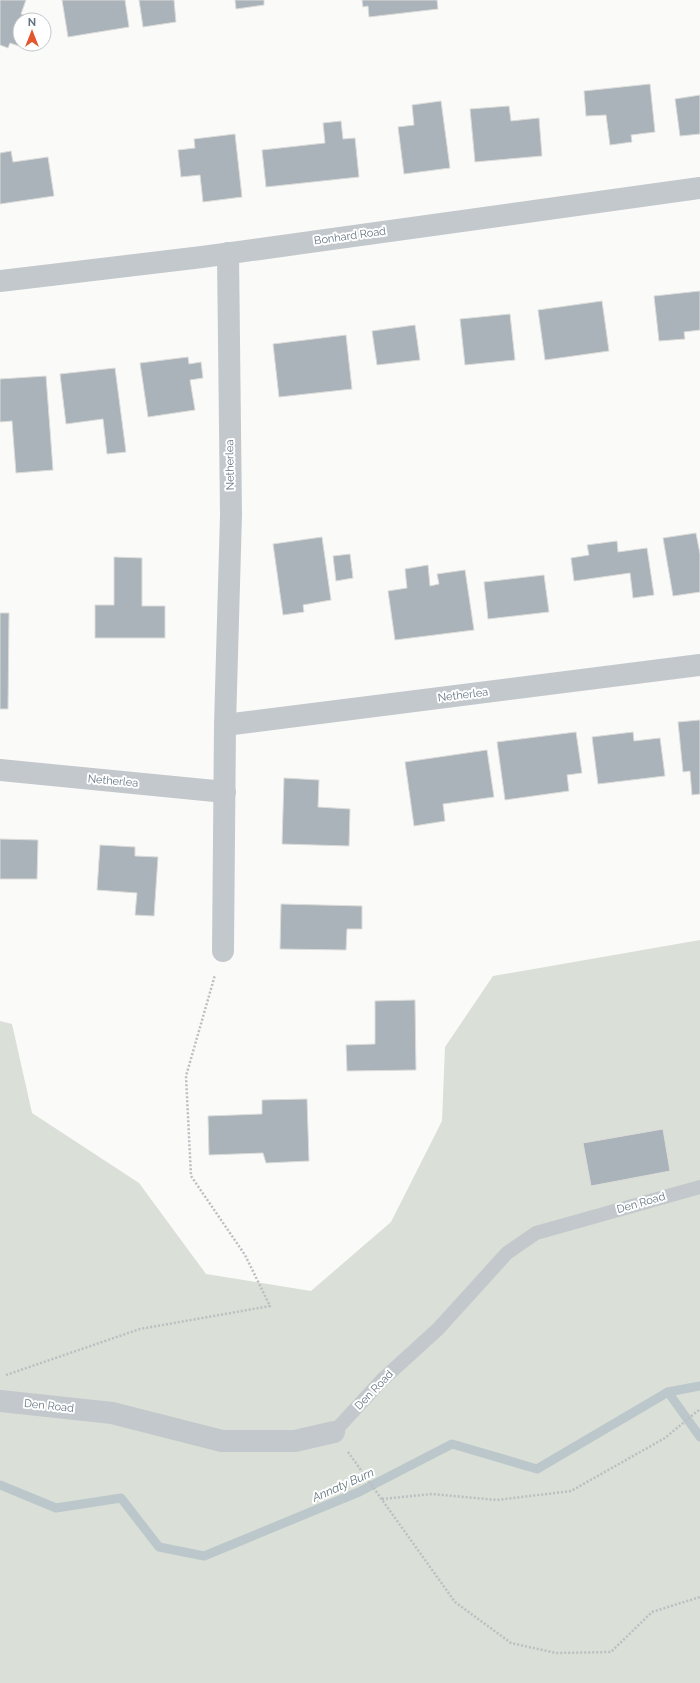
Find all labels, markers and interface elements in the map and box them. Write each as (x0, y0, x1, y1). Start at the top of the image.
north arrow (12, 12, 52, 52)
text: N (28, 16, 36, 29)
street label: Bonhard Road (313, 225, 387, 247)
street label: Netherlea (223, 440, 237, 490)
street label: Netherlea (437, 685, 489, 705)
street label: Netherlea (87, 772, 139, 790)
street label: Den Road (615, 1190, 667, 1216)
street label: Den Road (352, 1367, 396, 1412)
street label: Den Road (23, 1397, 75, 1415)
water label: Annaty Burn (309, 1465, 376, 1505)

